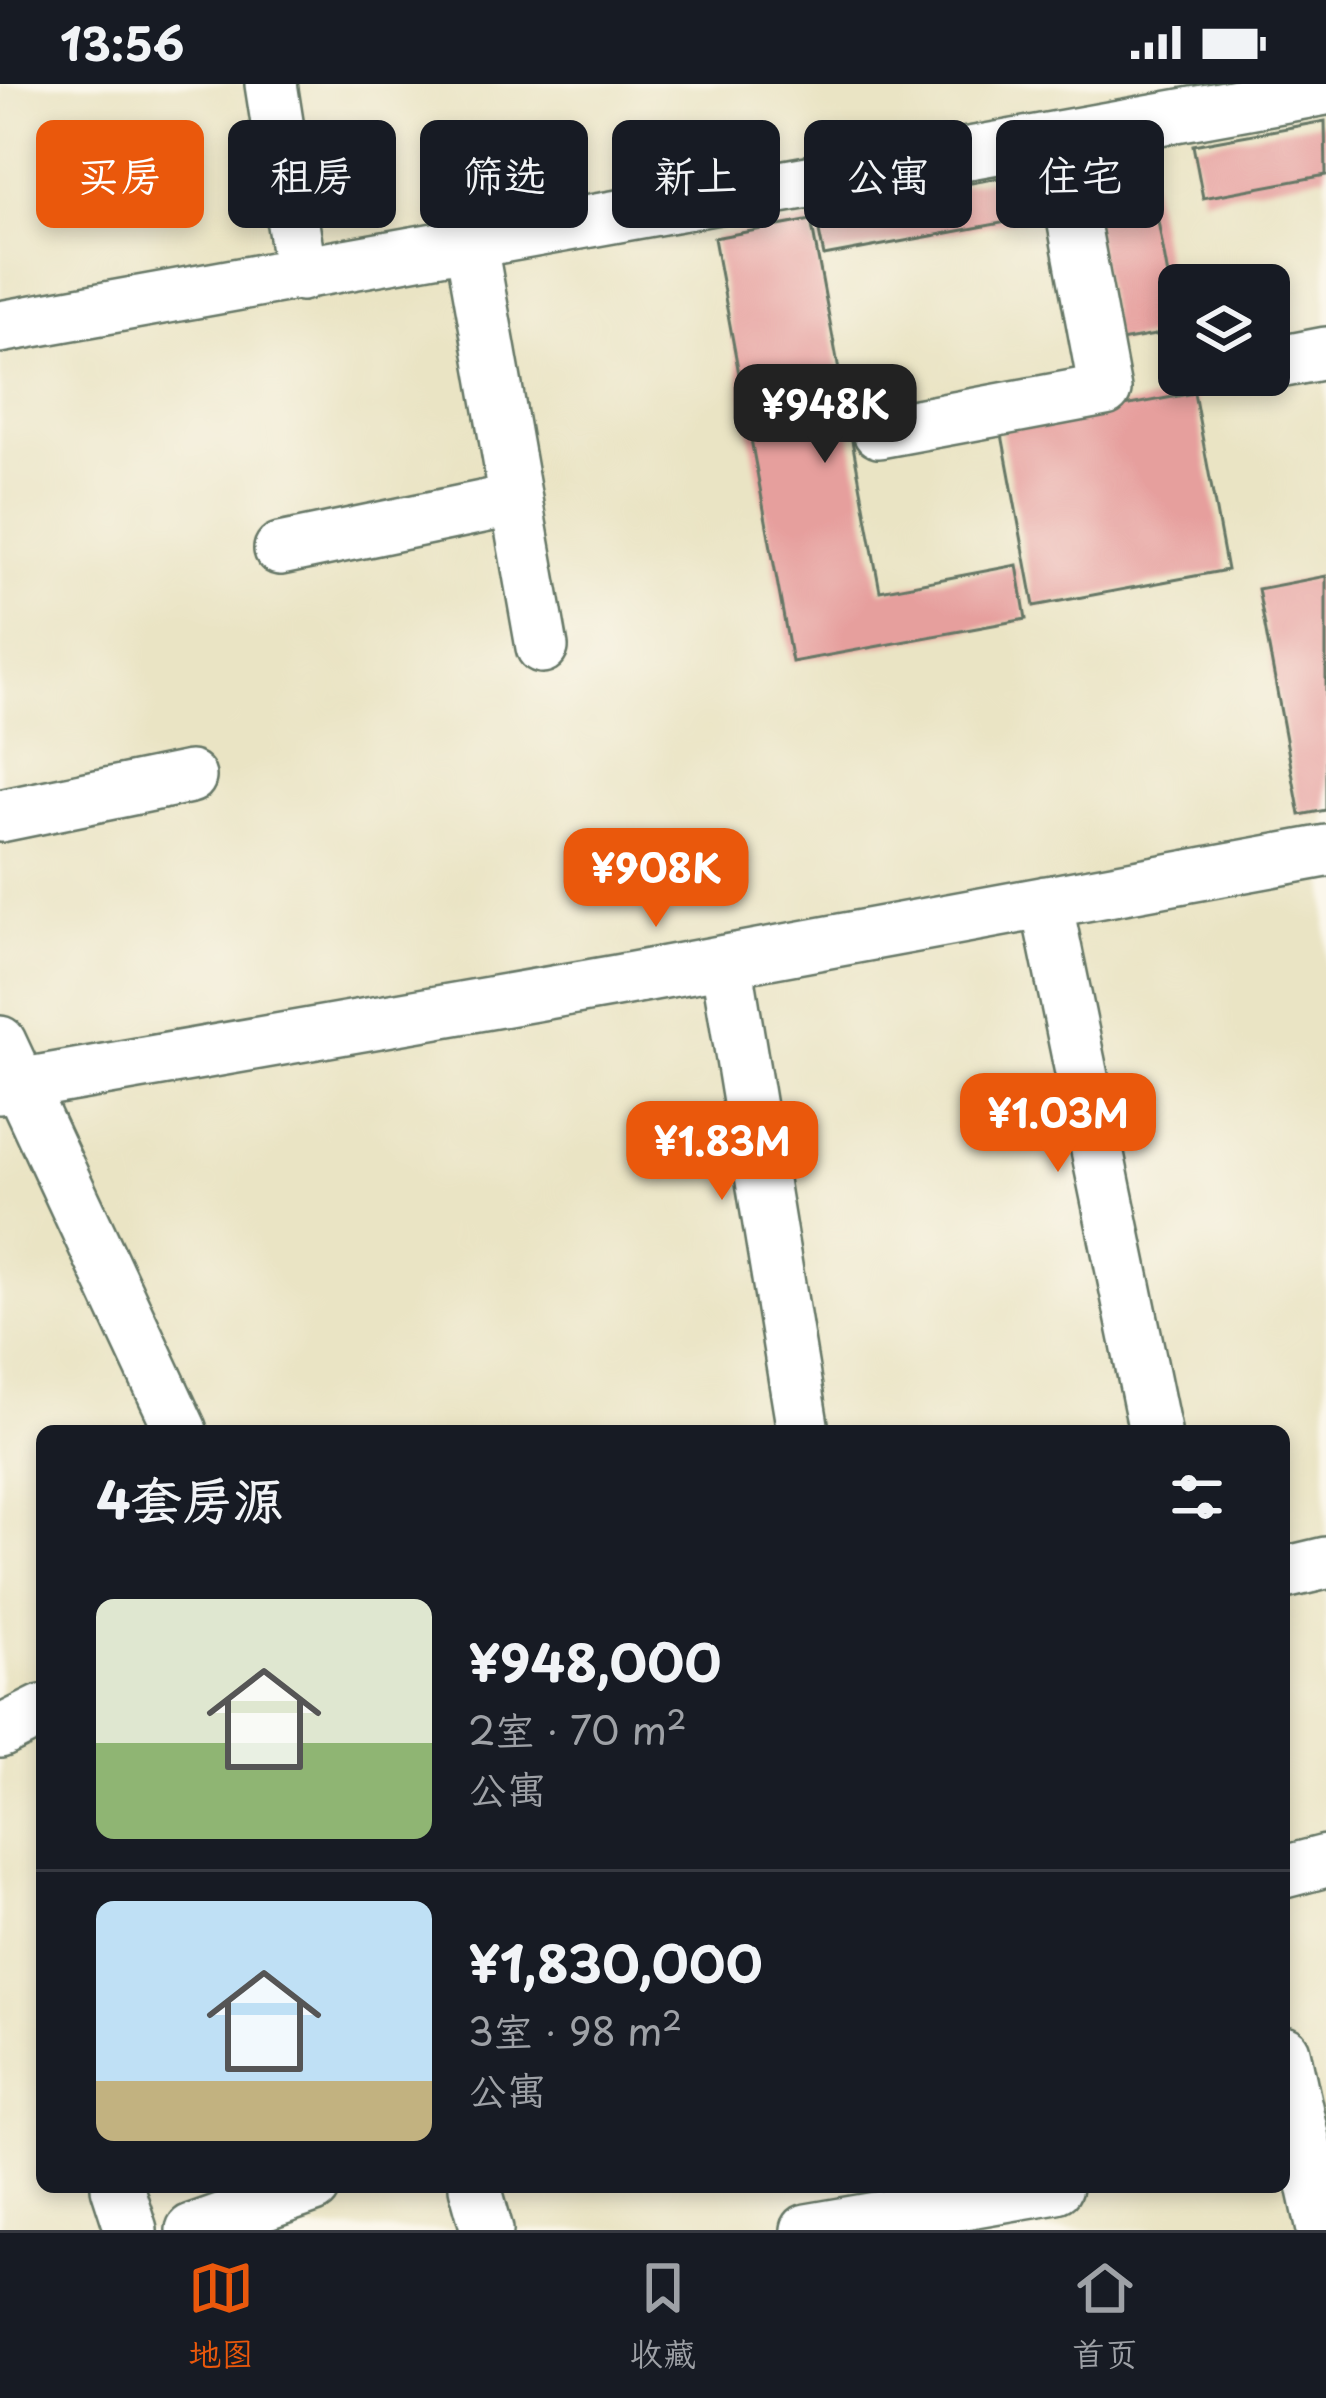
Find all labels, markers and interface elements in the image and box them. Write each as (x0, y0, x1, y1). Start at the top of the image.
text: 13:56 (60, 8, 184, 76)
chip: 买房 (36, 120, 204, 228)
chip: 租房 (228, 120, 396, 228)
chip: 筛选 (420, 120, 588, 228)
chip: 新上 (612, 120, 780, 228)
chip: 公寓 (804, 120, 972, 228)
chip: 住宅 (996, 120, 1164, 228)
map controls (1158, 264, 1290, 396)
button: layers (1158, 264, 1290, 396)
pin: ¥948K (741, 364, 909, 466)
text: ¥948K (761, 373, 889, 432)
pin: ¥908K (572, 828, 740, 930)
text: ¥908K (591, 837, 721, 896)
pin: ¥1.03M (960, 1073, 1156, 1175)
text: ¥1.03M (987, 1082, 1129, 1141)
pin: ¥1.83M (624, 1101, 820, 1203)
text: ¥1.83M (653, 1110, 791, 1169)
text: 4套房源 (96, 1459, 284, 1536)
icon: filters (1164, 1464, 1230, 1530)
text: ¥948,000 (468, 1622, 721, 1699)
icon: home (192, 1647, 336, 1791)
text: 2室 · 70 m² (468, 1699, 687, 1758)
text: 公寓 (468, 1758, 546, 1817)
text: ¥1,830,000 (468, 1923, 763, 2000)
icon: home (192, 1949, 336, 2093)
text: 3室 · 98 m² (468, 2000, 682, 2059)
text: 公寓 (468, 2059, 546, 2118)
tab: 地图 (188, 2255, 254, 2377)
tab: 收藏 (630, 2255, 696, 2377)
tab: 首页 (1072, 2255, 1138, 2377)

